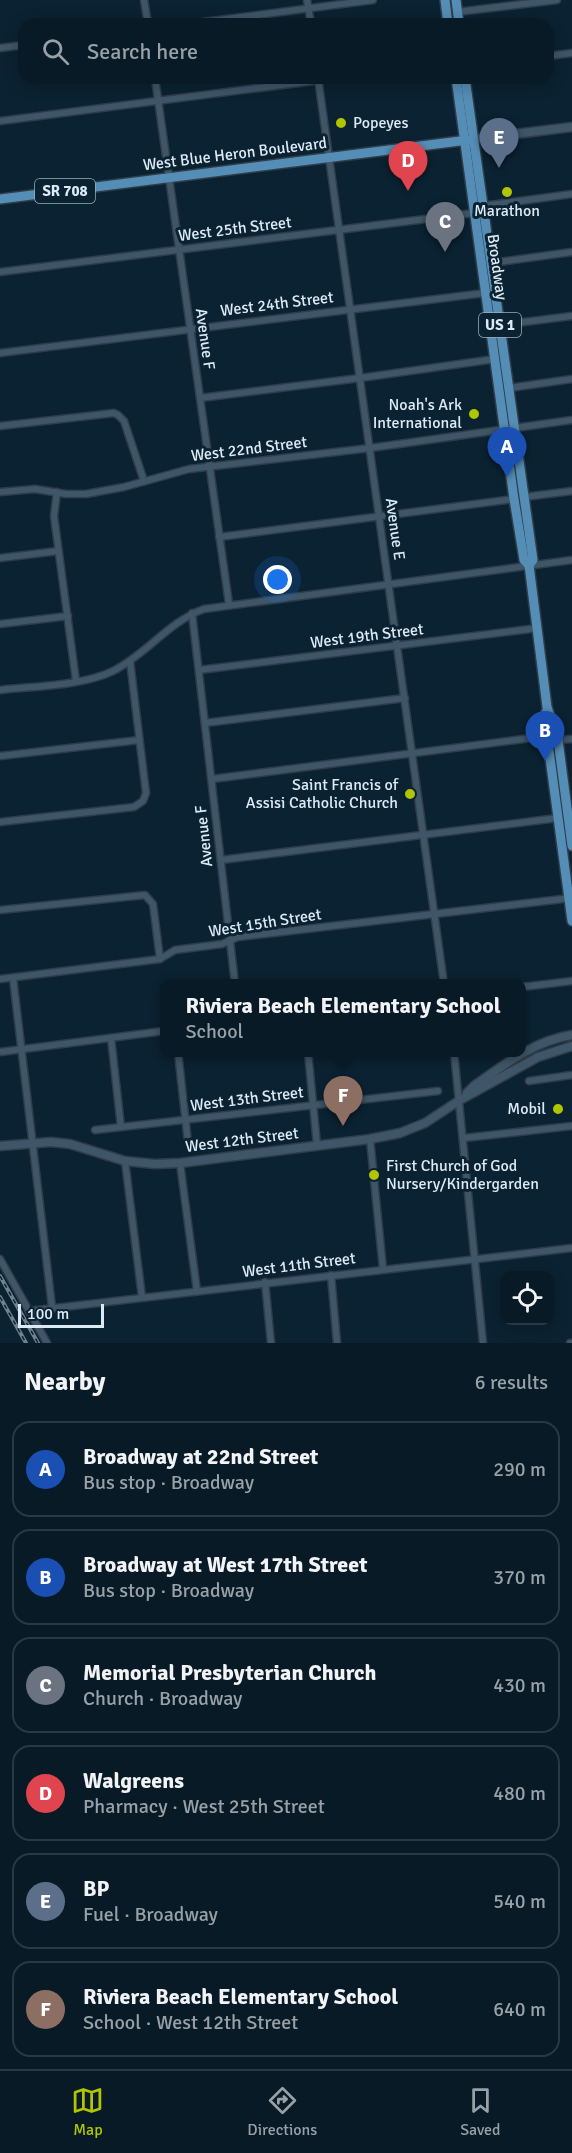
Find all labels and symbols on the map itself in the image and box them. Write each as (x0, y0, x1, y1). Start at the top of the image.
place label: Popeyes (353, 113, 409, 133)
marker: Popeyes (334, 116, 348, 130)
pin: E (480, 118, 518, 168)
street label: West Blue Heron Boulevard (142, 133, 328, 175)
pin: D (388, 142, 428, 191)
road number: SR 708 (35, 179, 95, 203)
marker: Marathon (500, 185, 514, 199)
place label: Marathon (474, 201, 540, 221)
pin: C (426, 202, 464, 252)
street label: West 25th Street (177, 212, 293, 246)
street label: Broadway (482, 233, 512, 302)
street label: West 24th Street (219, 287, 335, 321)
street label: Avenue F (191, 307, 219, 371)
road number: US 1 (479, 313, 521, 337)
place label: Noah's Ark International (373, 395, 462, 433)
marker: Noah's Ark International (467, 407, 481, 421)
pin: A (488, 428, 526, 477)
street label: West 22nd Street (190, 432, 309, 466)
street label: Avenue E (381, 497, 409, 561)
your location (263, 565, 292, 594)
street label: West 19th Street (309, 619, 425, 653)
pin: B (526, 712, 564, 761)
place label: Saint Francis of Assisi Catholic Church (246, 775, 399, 813)
marker: Saint Francis of Assisi Catholic Church (403, 787, 417, 801)
street label: Avenue F (191, 804, 217, 868)
street label: West 15th Street (207, 904, 323, 942)
pin: F (324, 1076, 362, 1126)
street label: West 13th Street (189, 1082, 305, 1116)
place label: Mobil (507, 1099, 546, 1119)
marker: Mobil (551, 1102, 565, 1116)
street label: West 12th Street (184, 1123, 300, 1157)
place label: First Church of God Nursery/Kindergarden (386, 1156, 539, 1194)
marker: First Church of God Nursery/Kindergarden (367, 1168, 381, 1182)
street label: West 11th Street (241, 1248, 357, 1282)
scale bar (18, 1301, 104, 1328)

